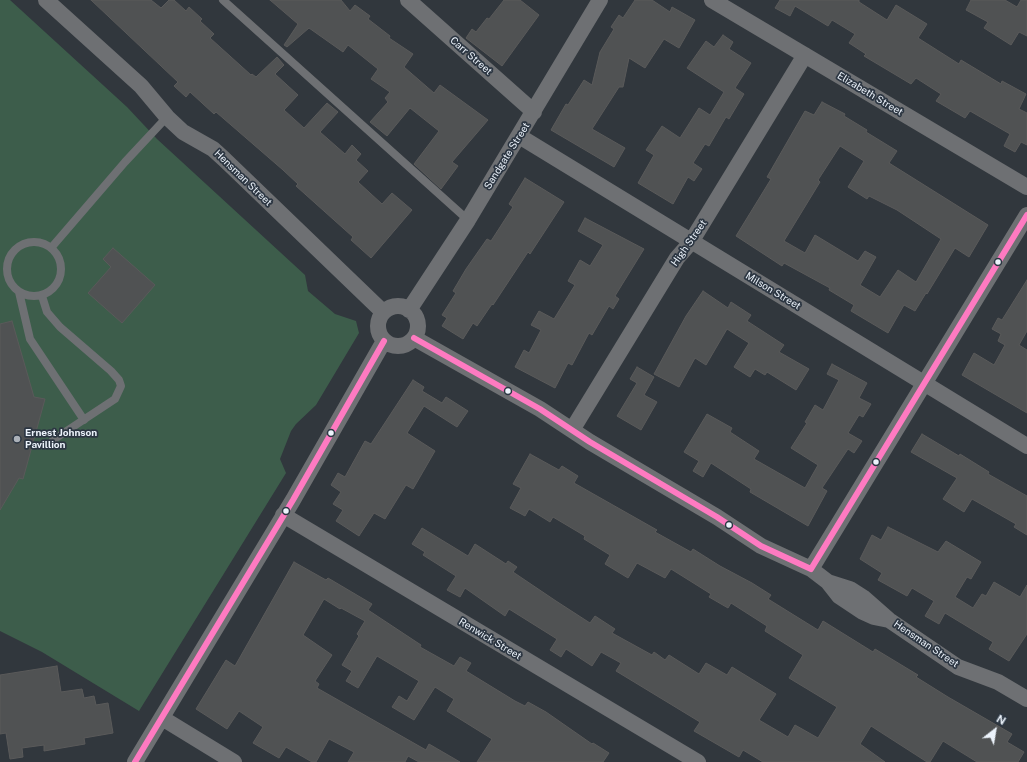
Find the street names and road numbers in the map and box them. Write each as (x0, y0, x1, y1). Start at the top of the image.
street label: Carr Street (448, 34, 494, 78)
street label: Elizabeth Street (835, 70, 905, 118)
street label: Sandgate Street (482, 120, 532, 192)
street label: Hensman Street (212, 147, 274, 209)
street label: High Street (669, 218, 709, 268)
street label: Milson Street (743, 270, 803, 312)
street label: Renwick Street (457, 616, 523, 662)
street label: Hensman Street (891, 618, 961, 670)

